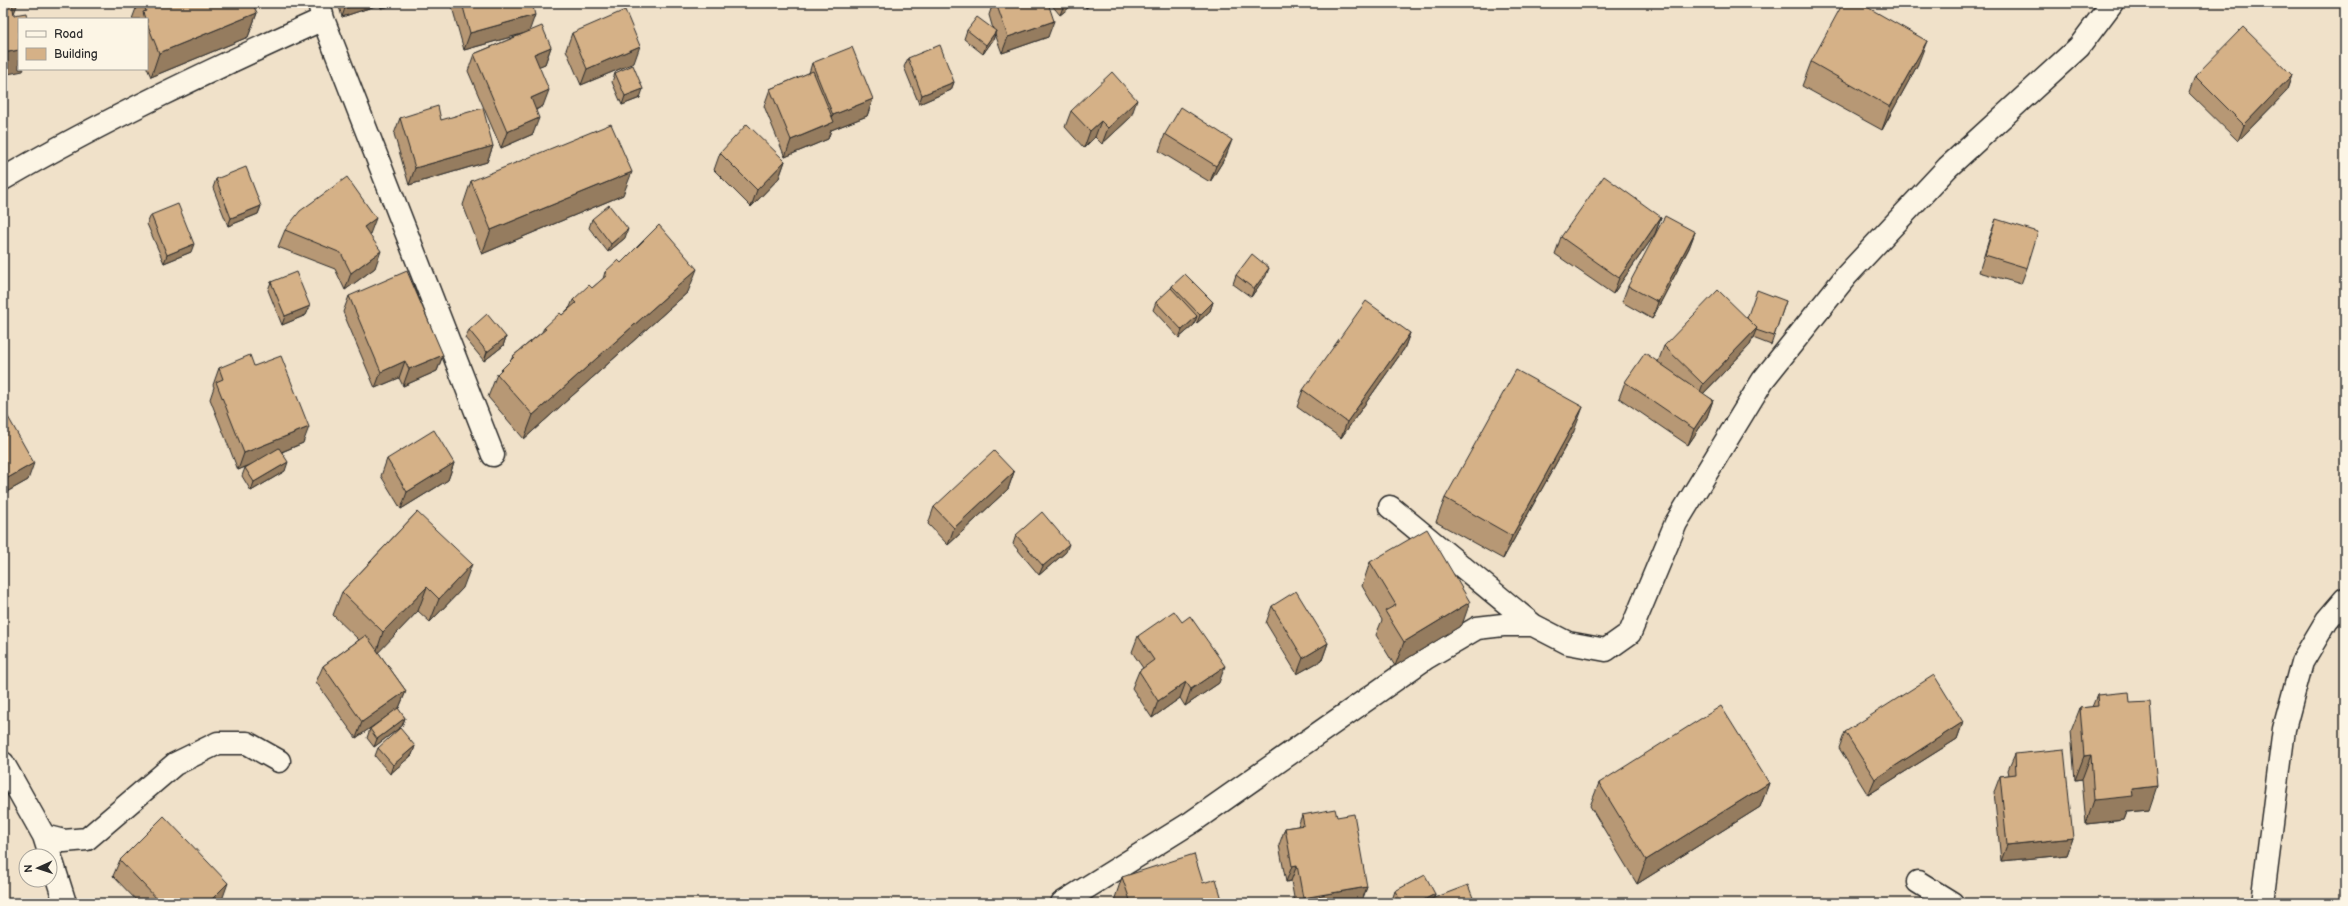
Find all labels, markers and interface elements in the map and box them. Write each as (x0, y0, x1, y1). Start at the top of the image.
legend (18, 18, 148, 70)
text: Road (54, 27, 83, 42)
text: Building (54, 47, 98, 62)
north arrow (18, 848, 58, 888)
text: N (22, 864, 35, 873)

